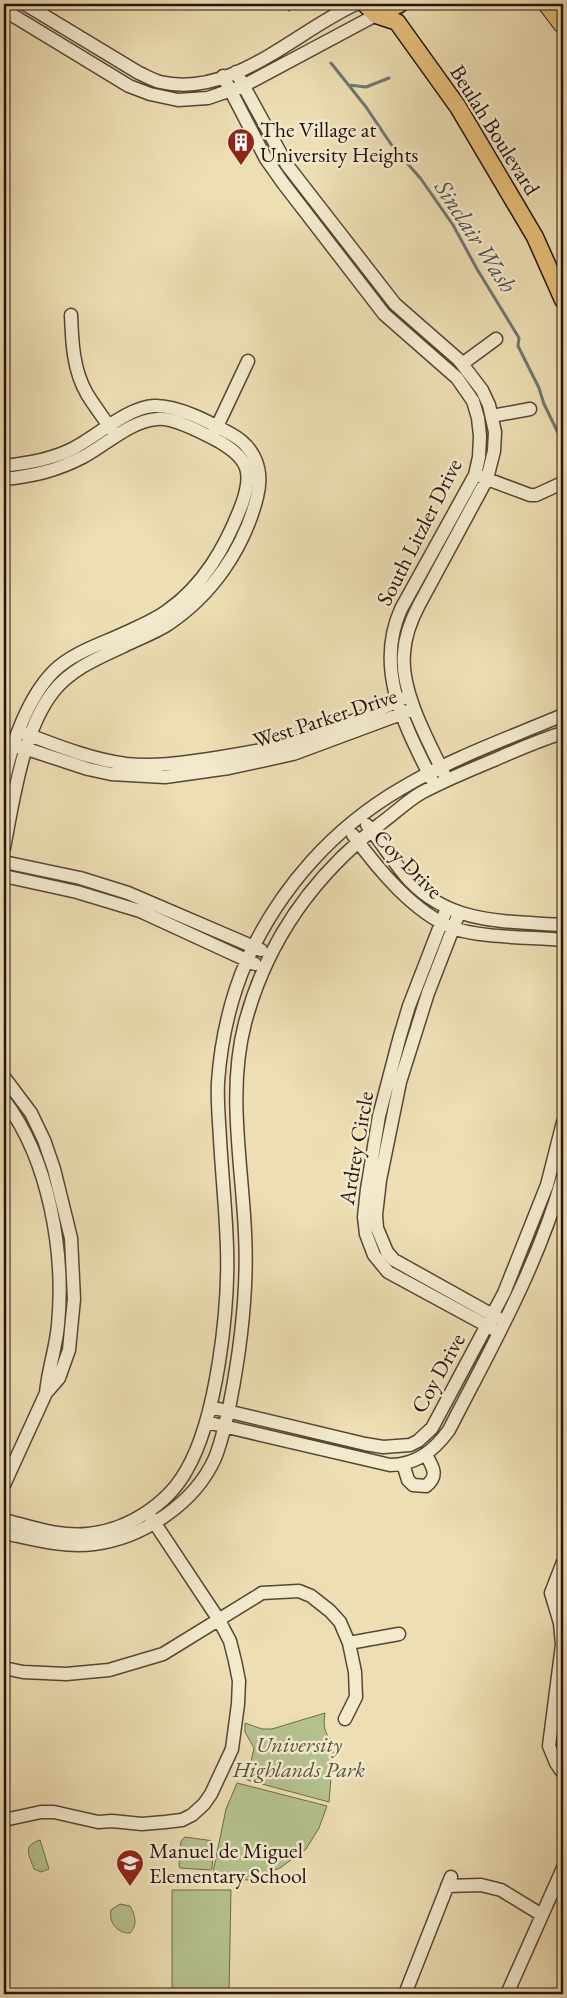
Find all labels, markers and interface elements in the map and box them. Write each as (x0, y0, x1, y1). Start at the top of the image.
street label: Beulah Boulevard (443, 59, 547, 201)
place label: The Village at University Heights (260, 115, 418, 169)
building icon: The Village at University Heights (226, 127, 256, 166)
water label: Sinclair Wash (428, 173, 524, 299)
street label: South Litzler Drive (369, 453, 469, 610)
street label: West Parker Drive (249, 681, 401, 755)
street label: Coy Drive (367, 823, 449, 905)
street label: Ardrey Circle (332, 1089, 380, 1208)
street label: Coy Drive (404, 1328, 472, 1418)
park label: University Highlands Park (232, 1730, 365, 1784)
place label: Manuel de Miguel Elementary School (149, 1836, 307, 1890)
school or university icon: Manuel de Miguel Elementary School (115, 1848, 145, 1887)

